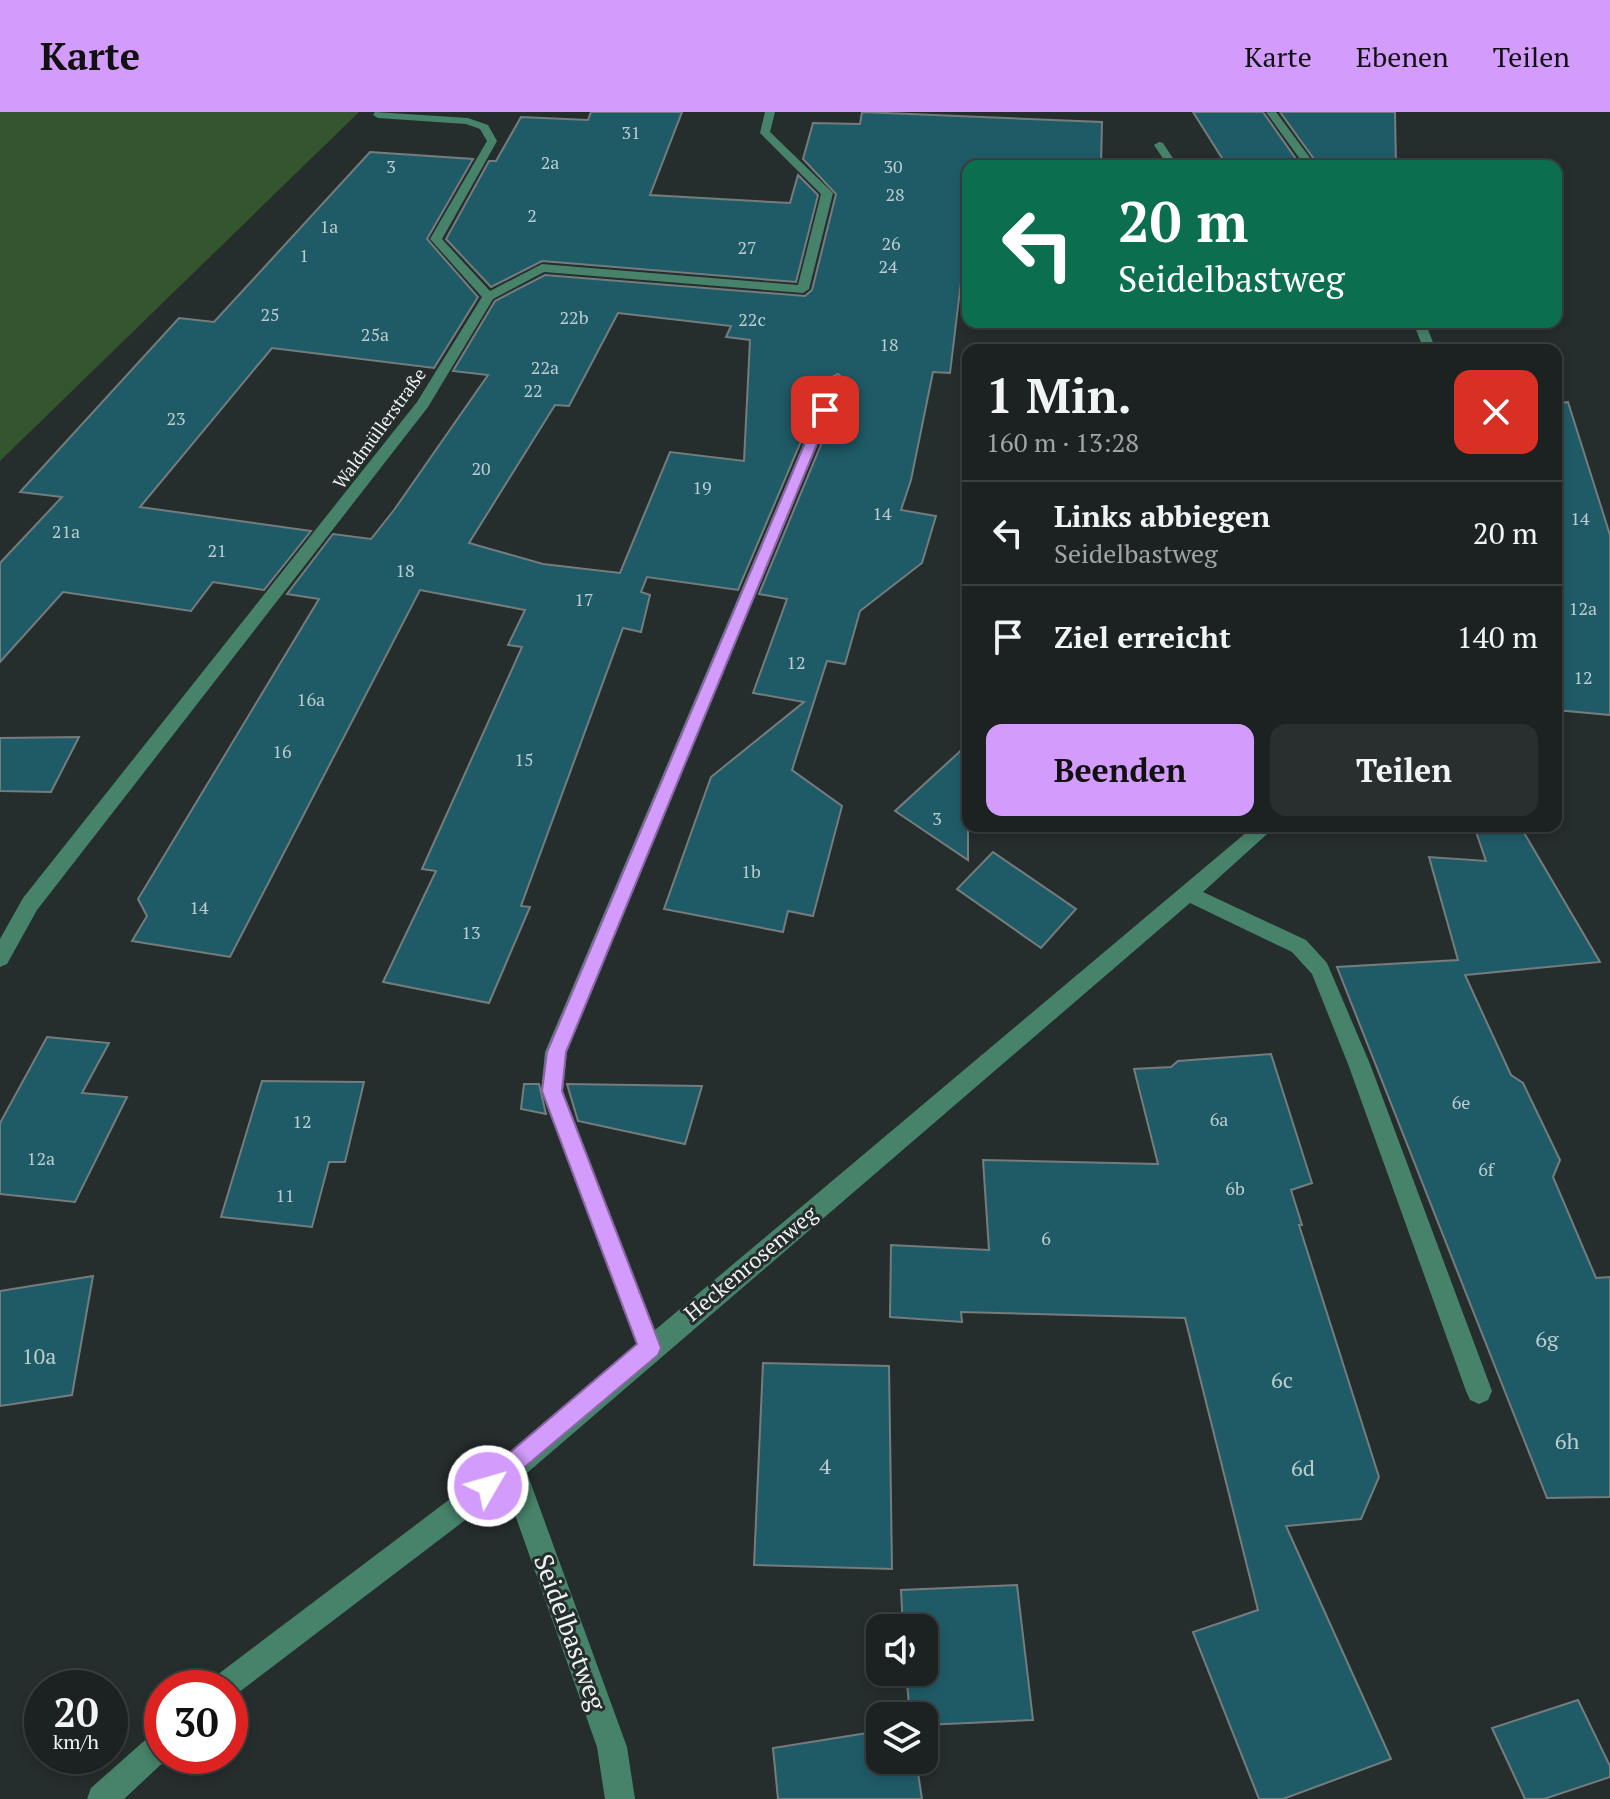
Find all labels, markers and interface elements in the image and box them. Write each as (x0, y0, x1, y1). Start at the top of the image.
text: Karte (40, 31, 140, 81)
text: Karte (1244, 38, 1312, 75)
text: Ebenen (1356, 38, 1449, 75)
text: Teilen (1493, 38, 1570, 75)
house number: 31 (621, 120, 641, 144)
house number: 2a (541, 150, 559, 174)
house number: 3 (386, 154, 396, 178)
house number: 30 (883, 154, 903, 178)
house number: 28 (885, 182, 905, 206)
text: 20 m (1118, 184, 1248, 258)
icon: left (986, 192, 1090, 296)
house number: 2 (527, 203, 537, 227)
house number: 1a (320, 214, 338, 238)
house number: 26 (881, 231, 901, 255)
house number: 27 (737, 235, 757, 259)
house number: 1 (299, 243, 309, 267)
house number: 24 (878, 254, 898, 278)
text: Seidelbastweg (1118, 255, 1345, 302)
house number: 25 (260, 302, 280, 326)
house number: 22b (560, 305, 589, 329)
house number: 22c (738, 307, 766, 331)
house number: 25a (361, 322, 389, 346)
house number: 18 (879, 332, 899, 356)
house number: 22a (531, 355, 559, 379)
street label: Waldmüllerstraße (327, 363, 431, 493)
text: 1 Min. (986, 363, 1132, 427)
button: close (1454, 370, 1538, 454)
pin (791, 376, 859, 444)
house number: 22 (523, 378, 543, 402)
icon: arrive (803, 388, 847, 432)
house number: 23 (166, 406, 186, 430)
text: 160 m · 13:28 (986, 425, 1139, 459)
house number: 20 (471, 456, 491, 480)
house number: 19 (692, 475, 712, 499)
text: Links abbiegen (1054, 496, 1270, 536)
house number: 14 (872, 501, 892, 525)
house number: 14 (1570, 506, 1590, 530)
icon: left (986, 511, 1030, 555)
text: 20 m (1473, 513, 1538, 553)
house number: 21a (52, 519, 80, 543)
text: Seidelbastweg (1054, 536, 1218, 570)
house number: 21 (207, 538, 227, 562)
house number: 18 (395, 558, 415, 582)
house number: 17 (574, 587, 594, 611)
house number: 12a (1569, 596, 1597, 620)
icon: arrive (986, 615, 1030, 659)
text: Ziel erreicht (1054, 617, 1231, 657)
text: 140 m (1457, 617, 1538, 657)
house number: 12 (786, 650, 806, 674)
house number: 12 (1573, 665, 1593, 689)
house number: 16a (297, 687, 325, 711)
button: Beenden (986, 724, 1254, 816)
button: Teilen (1270, 724, 1538, 816)
house number: 16 (272, 739, 292, 763)
house number: 15 (514, 747, 534, 771)
house number: 3 (932, 806, 942, 830)
house number: 1b (741, 859, 761, 883)
house number: 14 (189, 895, 209, 919)
house number: 13 (461, 920, 481, 944)
house number: 6e (1452, 1090, 1470, 1114)
house number: 6a (1210, 1107, 1228, 1131)
house number: 12 (292, 1109, 312, 1133)
house number: 12a (27, 1146, 55, 1170)
house number: 6f (1478, 1157, 1496, 1181)
house number: 6b (1225, 1176, 1245, 1200)
house number: 11 (275, 1183, 295, 1207)
street label: Heckenrosenweg (677, 1199, 823, 1327)
house number: 6 (1041, 1226, 1051, 1250)
house number: 6g (1535, 1324, 1559, 1353)
house number: 10a (22, 1341, 56, 1370)
house number: 6c (1271, 1365, 1293, 1394)
house number: 6h (1555, 1426, 1579, 1455)
position arrow (446, 1444, 530, 1528)
house number: 4 (819, 1451, 831, 1480)
house number: 6d (1291, 1453, 1315, 1482)
street label: Seidelbastweg (527, 1549, 615, 1715)
map controls (866, 1614, 938, 1774)
button: sound (866, 1614, 938, 1686)
speed limit sign: 30 (144, 1670, 248, 1774)
text: 20 (53, 1685, 99, 1738)
button: layers (866, 1702, 938, 1774)
text: km/h (53, 1728, 99, 1755)

